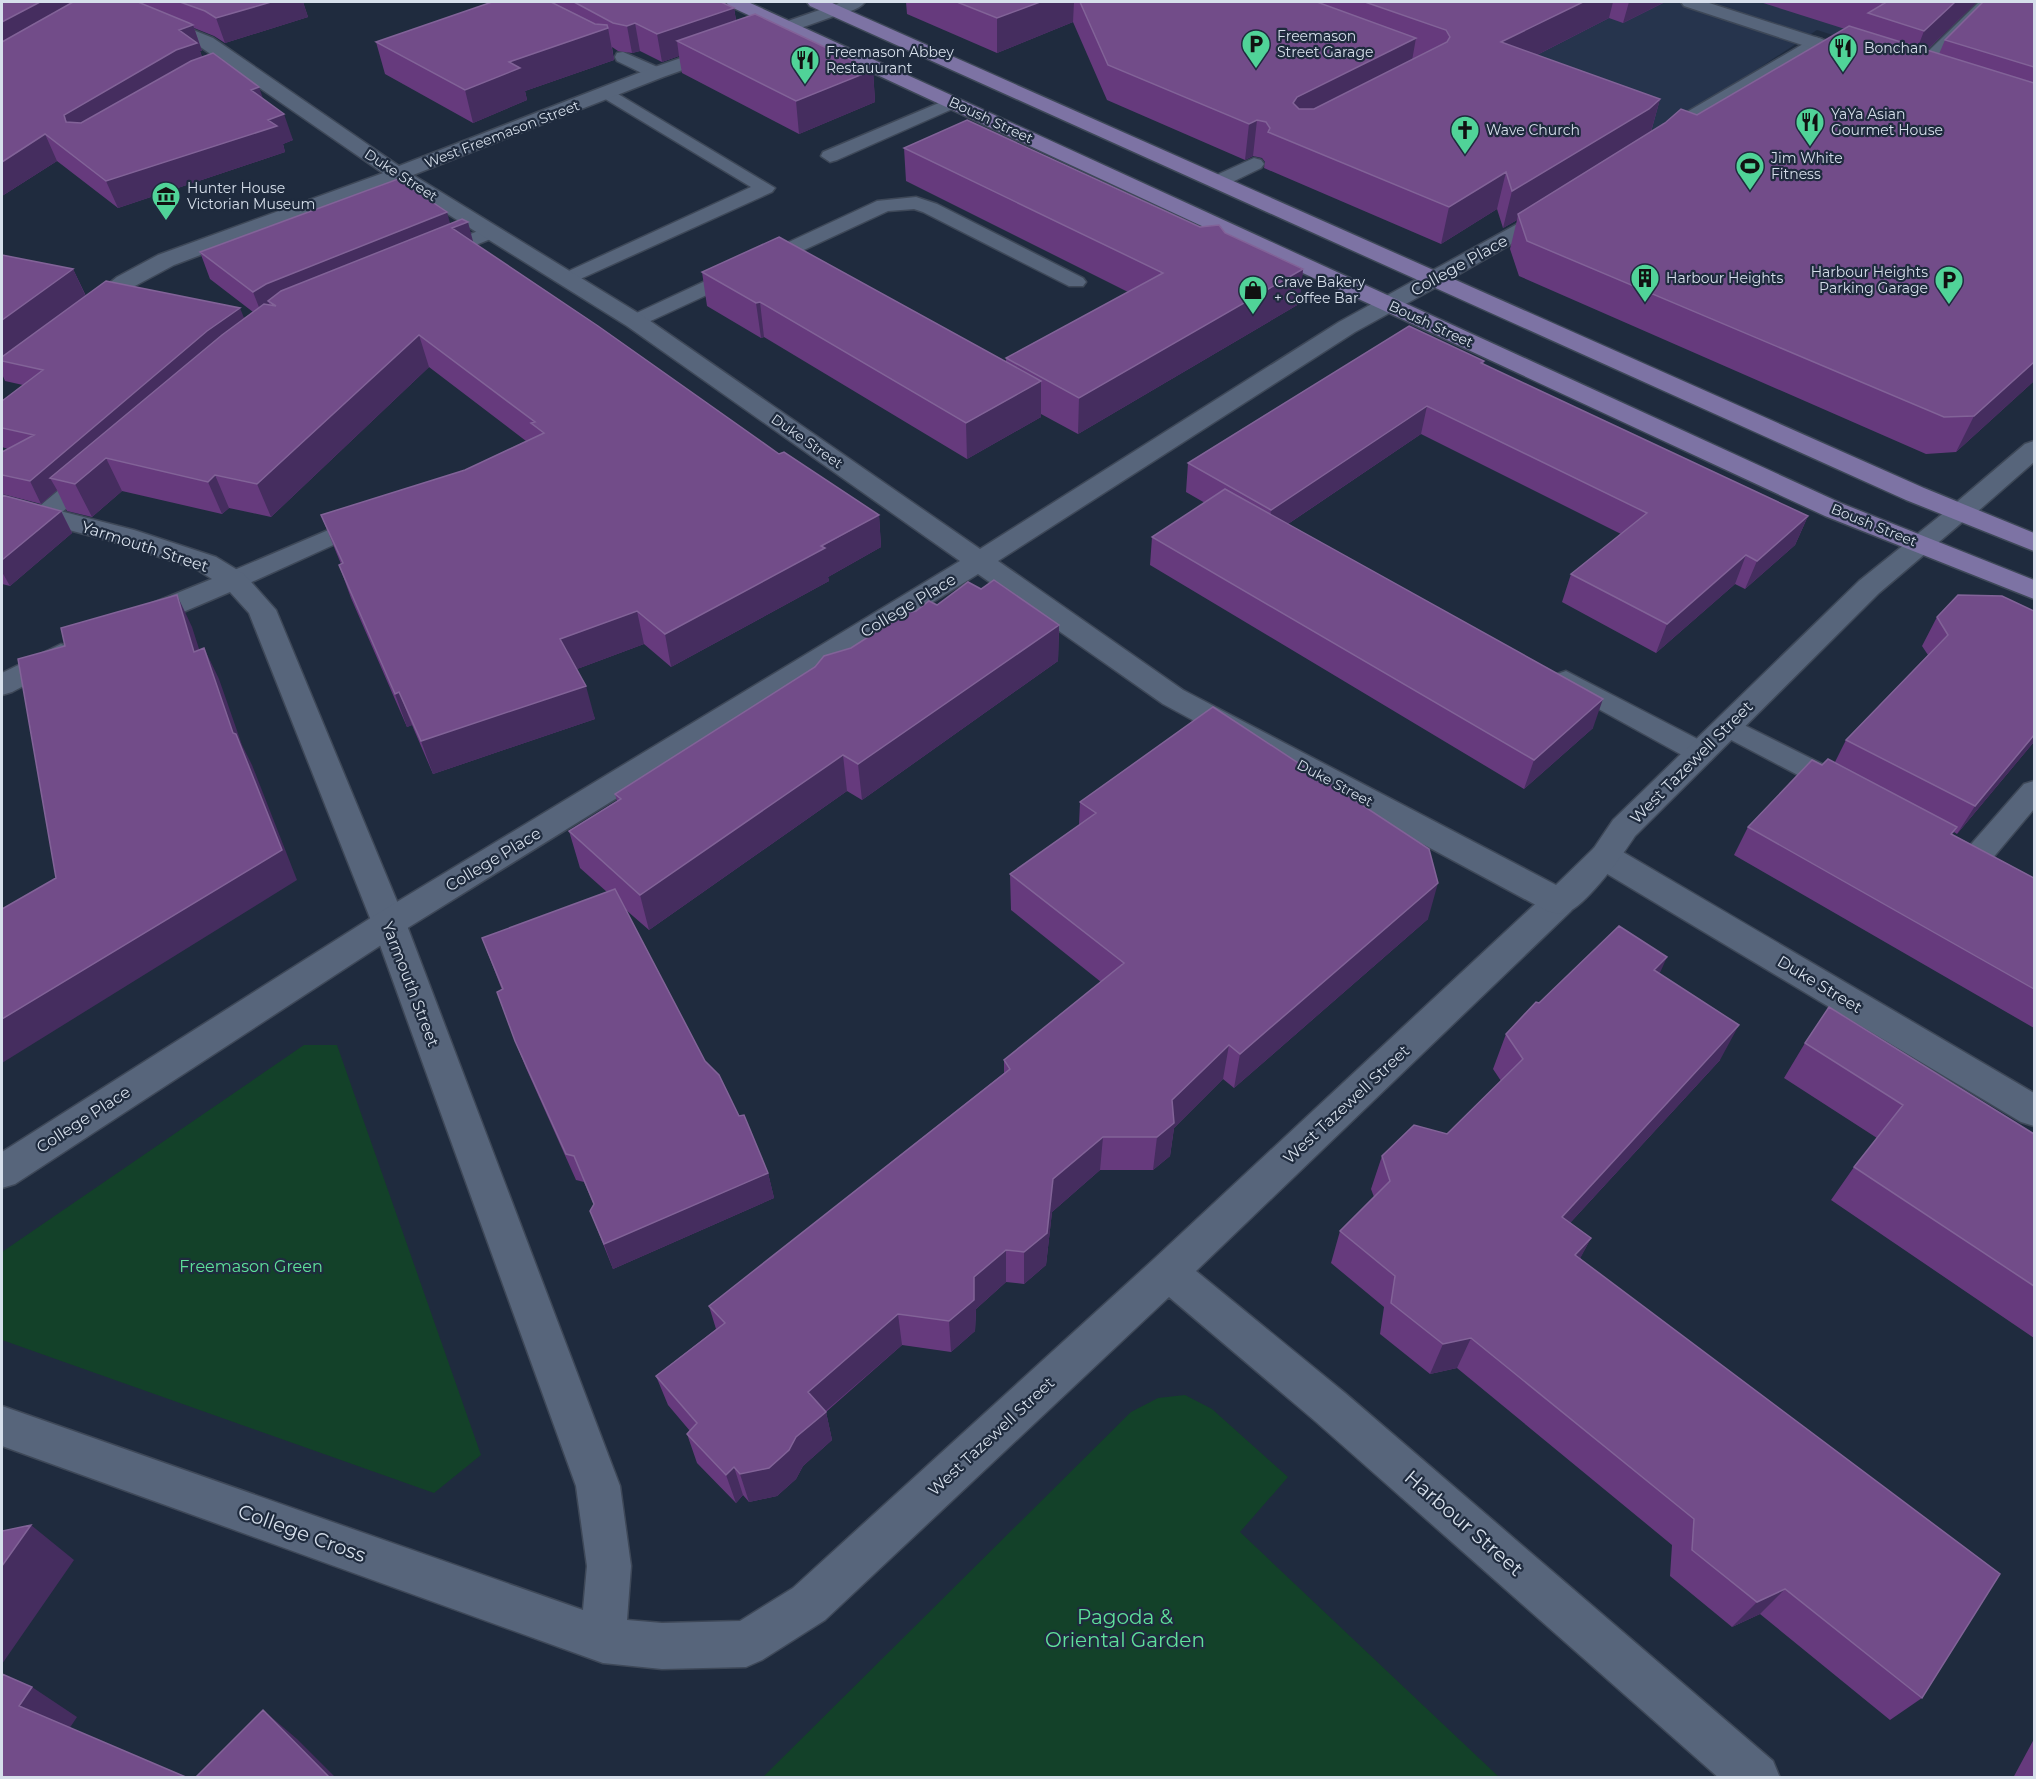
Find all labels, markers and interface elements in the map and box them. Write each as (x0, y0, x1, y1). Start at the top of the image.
place label: Freemason Street Garage (1277, 27, 1373, 61)
parking icon: Freemason Street Garage (1240, 28, 1272, 70)
restaurant icon: Bonchan (1827, 32, 1859, 74)
place label: Bonchan (1864, 39, 1928, 57)
place label: Freemason Abbey Restauurant (826, 43, 954, 77)
restaurant icon: Freemason Abbey Restauurant (789, 44, 821, 86)
street label: Boush Street (946, 93, 1036, 148)
street label: West Freemason Street (422, 96, 582, 172)
place label: YaYa Asian Gourmet House (1831, 105, 1943, 139)
restaurant icon: YaYa Asian Gourmet House (1794, 106, 1826, 148)
church icon: Wave Church (1449, 114, 1481, 156)
place label: Wave Church (1486, 121, 1580, 139)
street label: Duke Street (361, 145, 441, 205)
place label: Jim White Fitness (1770, 149, 1843, 183)
sports icon: Jim White Fitness (1734, 150, 1766, 192)
place label: Hunter House Victorian Museum (187, 179, 315, 213)
museum icon: Hunter House Victorian Museum (150, 180, 182, 222)
street label: College Place (1407, 231, 1511, 300)
building icon: Harbour Heights (1629, 262, 1661, 304)
place label: Harbour Heights Parking Garage (1811, 263, 1928, 297)
parking icon: Harbour Heights Parking Garage (1933, 264, 1965, 306)
place label: Harbour Heights (1666, 269, 1783, 287)
place label: Crave Bakery + Coffee Bar (1274, 273, 1365, 307)
shop icon: Crave Bakery + Coffee Bar (1237, 274, 1269, 316)
street label: Boush Street (1386, 297, 1476, 352)
street label: Duke Street (768, 410, 847, 472)
street label: Boush Street (1828, 500, 1920, 551)
street label: Yarmouth Street (79, 517, 211, 576)
street label: College Place (857, 570, 959, 641)
street label: West Tazewell Street (1626, 697, 1757, 828)
street label: Duke Street (1294, 755, 1376, 811)
street label: College Place (442, 824, 544, 895)
street label: Yarmouth Street (378, 919, 443, 1050)
street label: Duke Street (1774, 952, 1866, 1017)
street label: West Tazewell Street (1279, 1041, 1414, 1168)
street label: College Place (33, 1082, 134, 1157)
park label: Freemason Green (179, 1257, 323, 1276)
street label: West Tazewell Street (924, 1373, 1059, 1500)
street label: Harbour Street (1400, 1465, 1528, 1581)
street label: College Cross (235, 1499, 369, 1567)
park label: Pagoda & Oriental Garden (1045, 1605, 1205, 1652)

